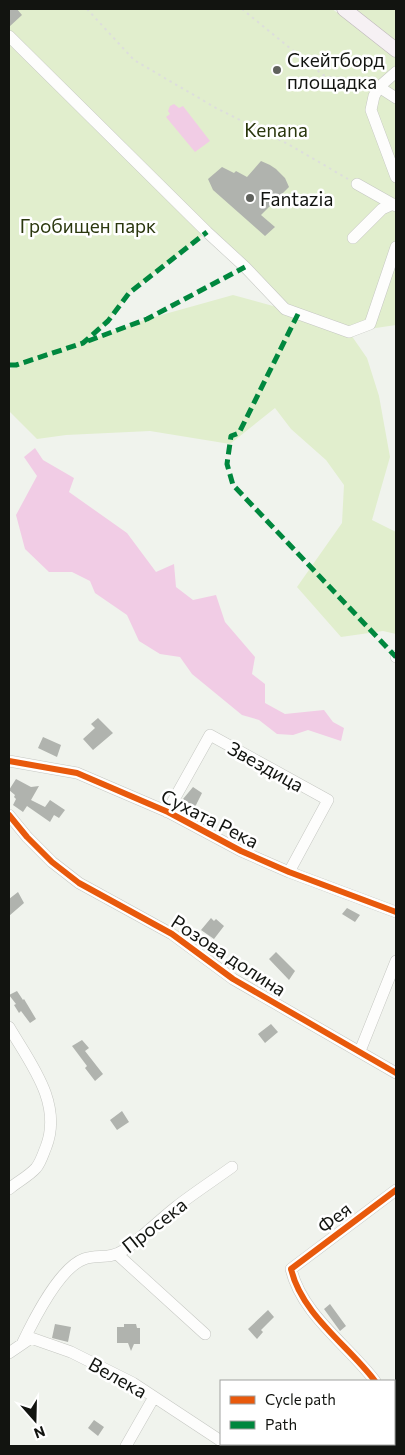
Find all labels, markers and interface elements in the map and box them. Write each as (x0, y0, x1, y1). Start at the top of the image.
place label: Скейтборд площадка (287, 48, 385, 93)
marker: Скейтборд площадка (271, 64, 283, 76)
park label: Kenana (244, 118, 308, 141)
place label: Fantazia (260, 187, 333, 210)
marker: Fantazia (244, 192, 256, 204)
park label: Гробищен парк (20, 214, 156, 237)
street label: Звездица (224, 736, 308, 796)
street label: Сухата Река (157, 784, 263, 852)
street label: Розова долина (167, 909, 291, 1001)
street label: Просека (117, 1193, 191, 1257)
street label: Фея (313, 1197, 355, 1237)
street label: Велека (85, 1352, 151, 1402)
legend (220, 1380, 395, 1445)
text: Cycle path (265, 1390, 336, 1408)
north arrow (10, 1395, 60, 1445)
text: Path (265, 1415, 297, 1433)
text: N (32, 1423, 47, 1442)

